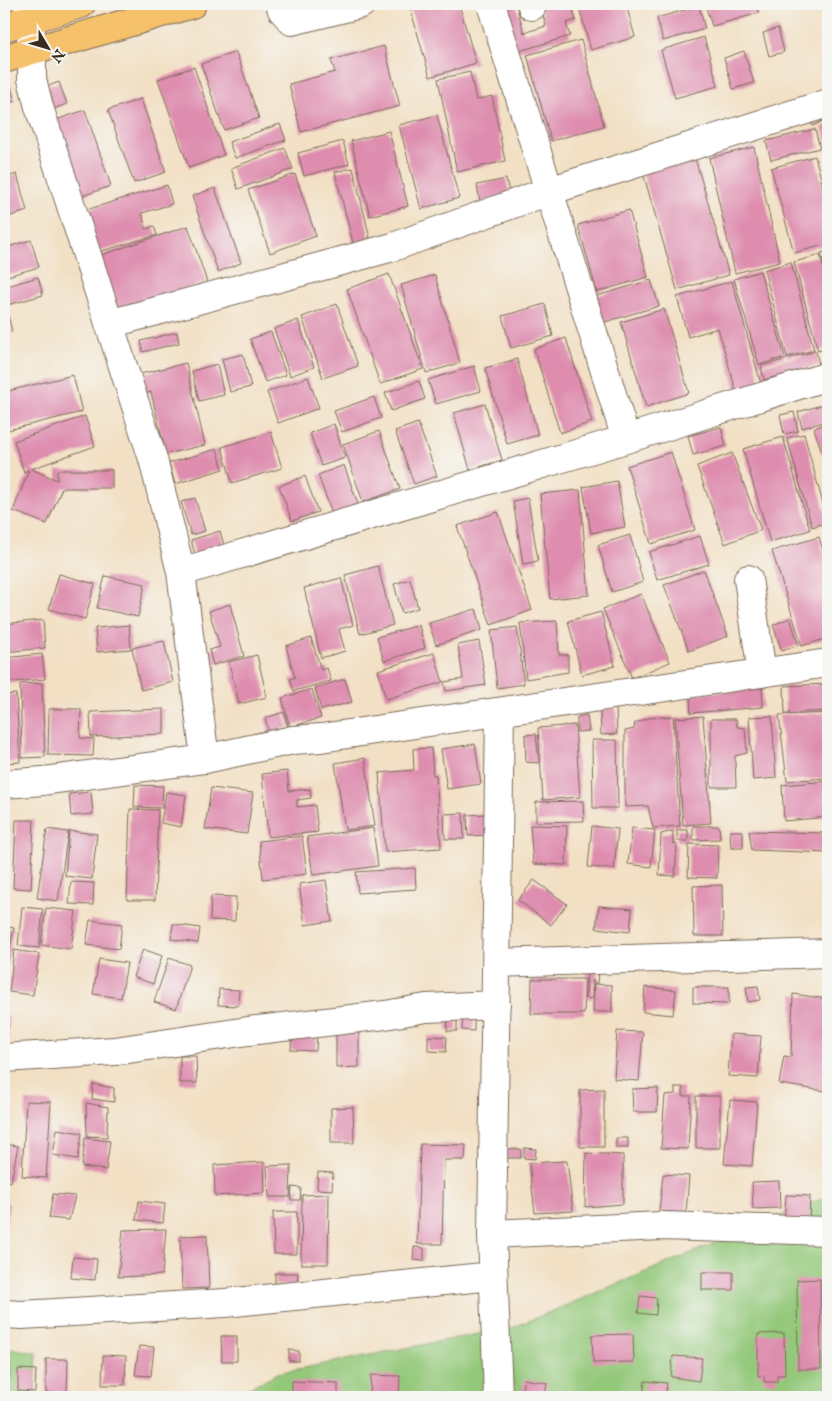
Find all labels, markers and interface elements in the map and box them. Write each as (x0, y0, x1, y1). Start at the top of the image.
north arrow (22, 22, 72, 72)
text: N (47, 44, 69, 66)

